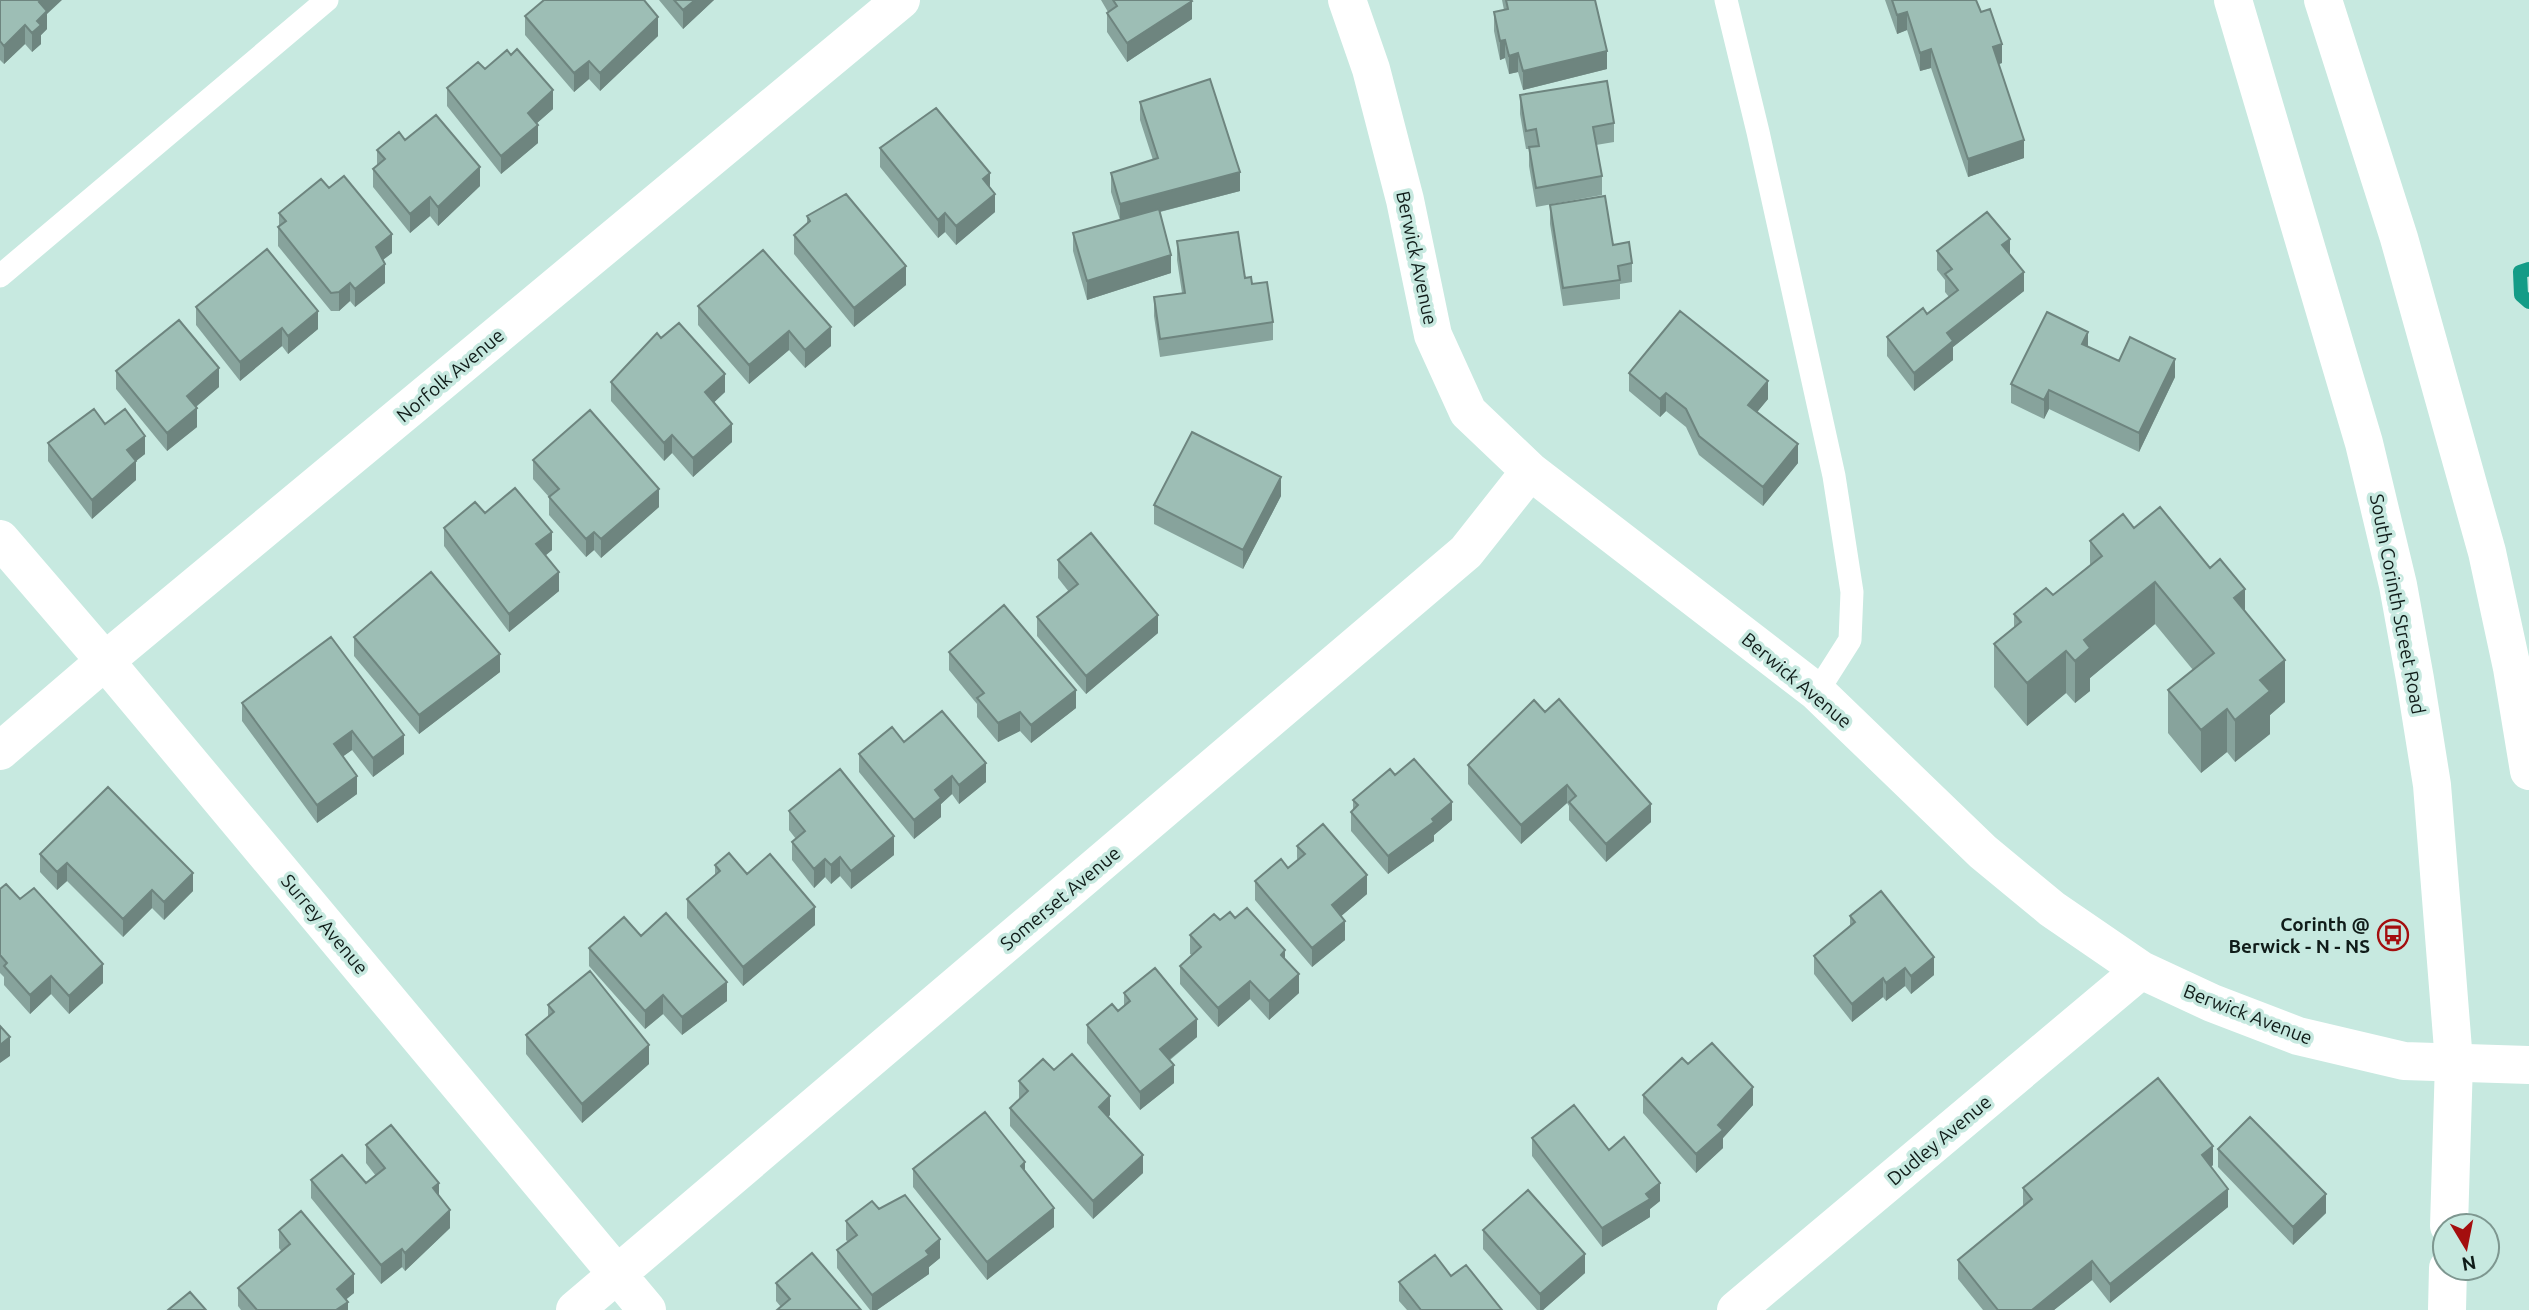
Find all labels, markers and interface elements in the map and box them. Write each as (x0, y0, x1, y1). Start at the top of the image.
street label: Berwick Avenue (1392, 189, 1442, 327)
street label: Norfolk Avenue (392, 324, 508, 426)
street label: South Corinth Street Road (2366, 492, 2430, 716)
street label: Berwick Avenue (1738, 628, 1856, 732)
street label: Somerset Avenue (996, 841, 1124, 955)
street label: Surrey Avenue (277, 870, 373, 978)
place label: Corinth @ Berwick - N - NS (2228, 913, 2370, 957)
bus stop icon: Corinth @ Berwick - N - NS (2376, 918, 2410, 952)
street label: Berwick Avenue (2180, 979, 2316, 1049)
street label: Dudley Avenue (1883, 1090, 1995, 1190)
north arrow (2431, 1212, 2501, 1282)
text: N (2460, 1252, 2478, 1276)

